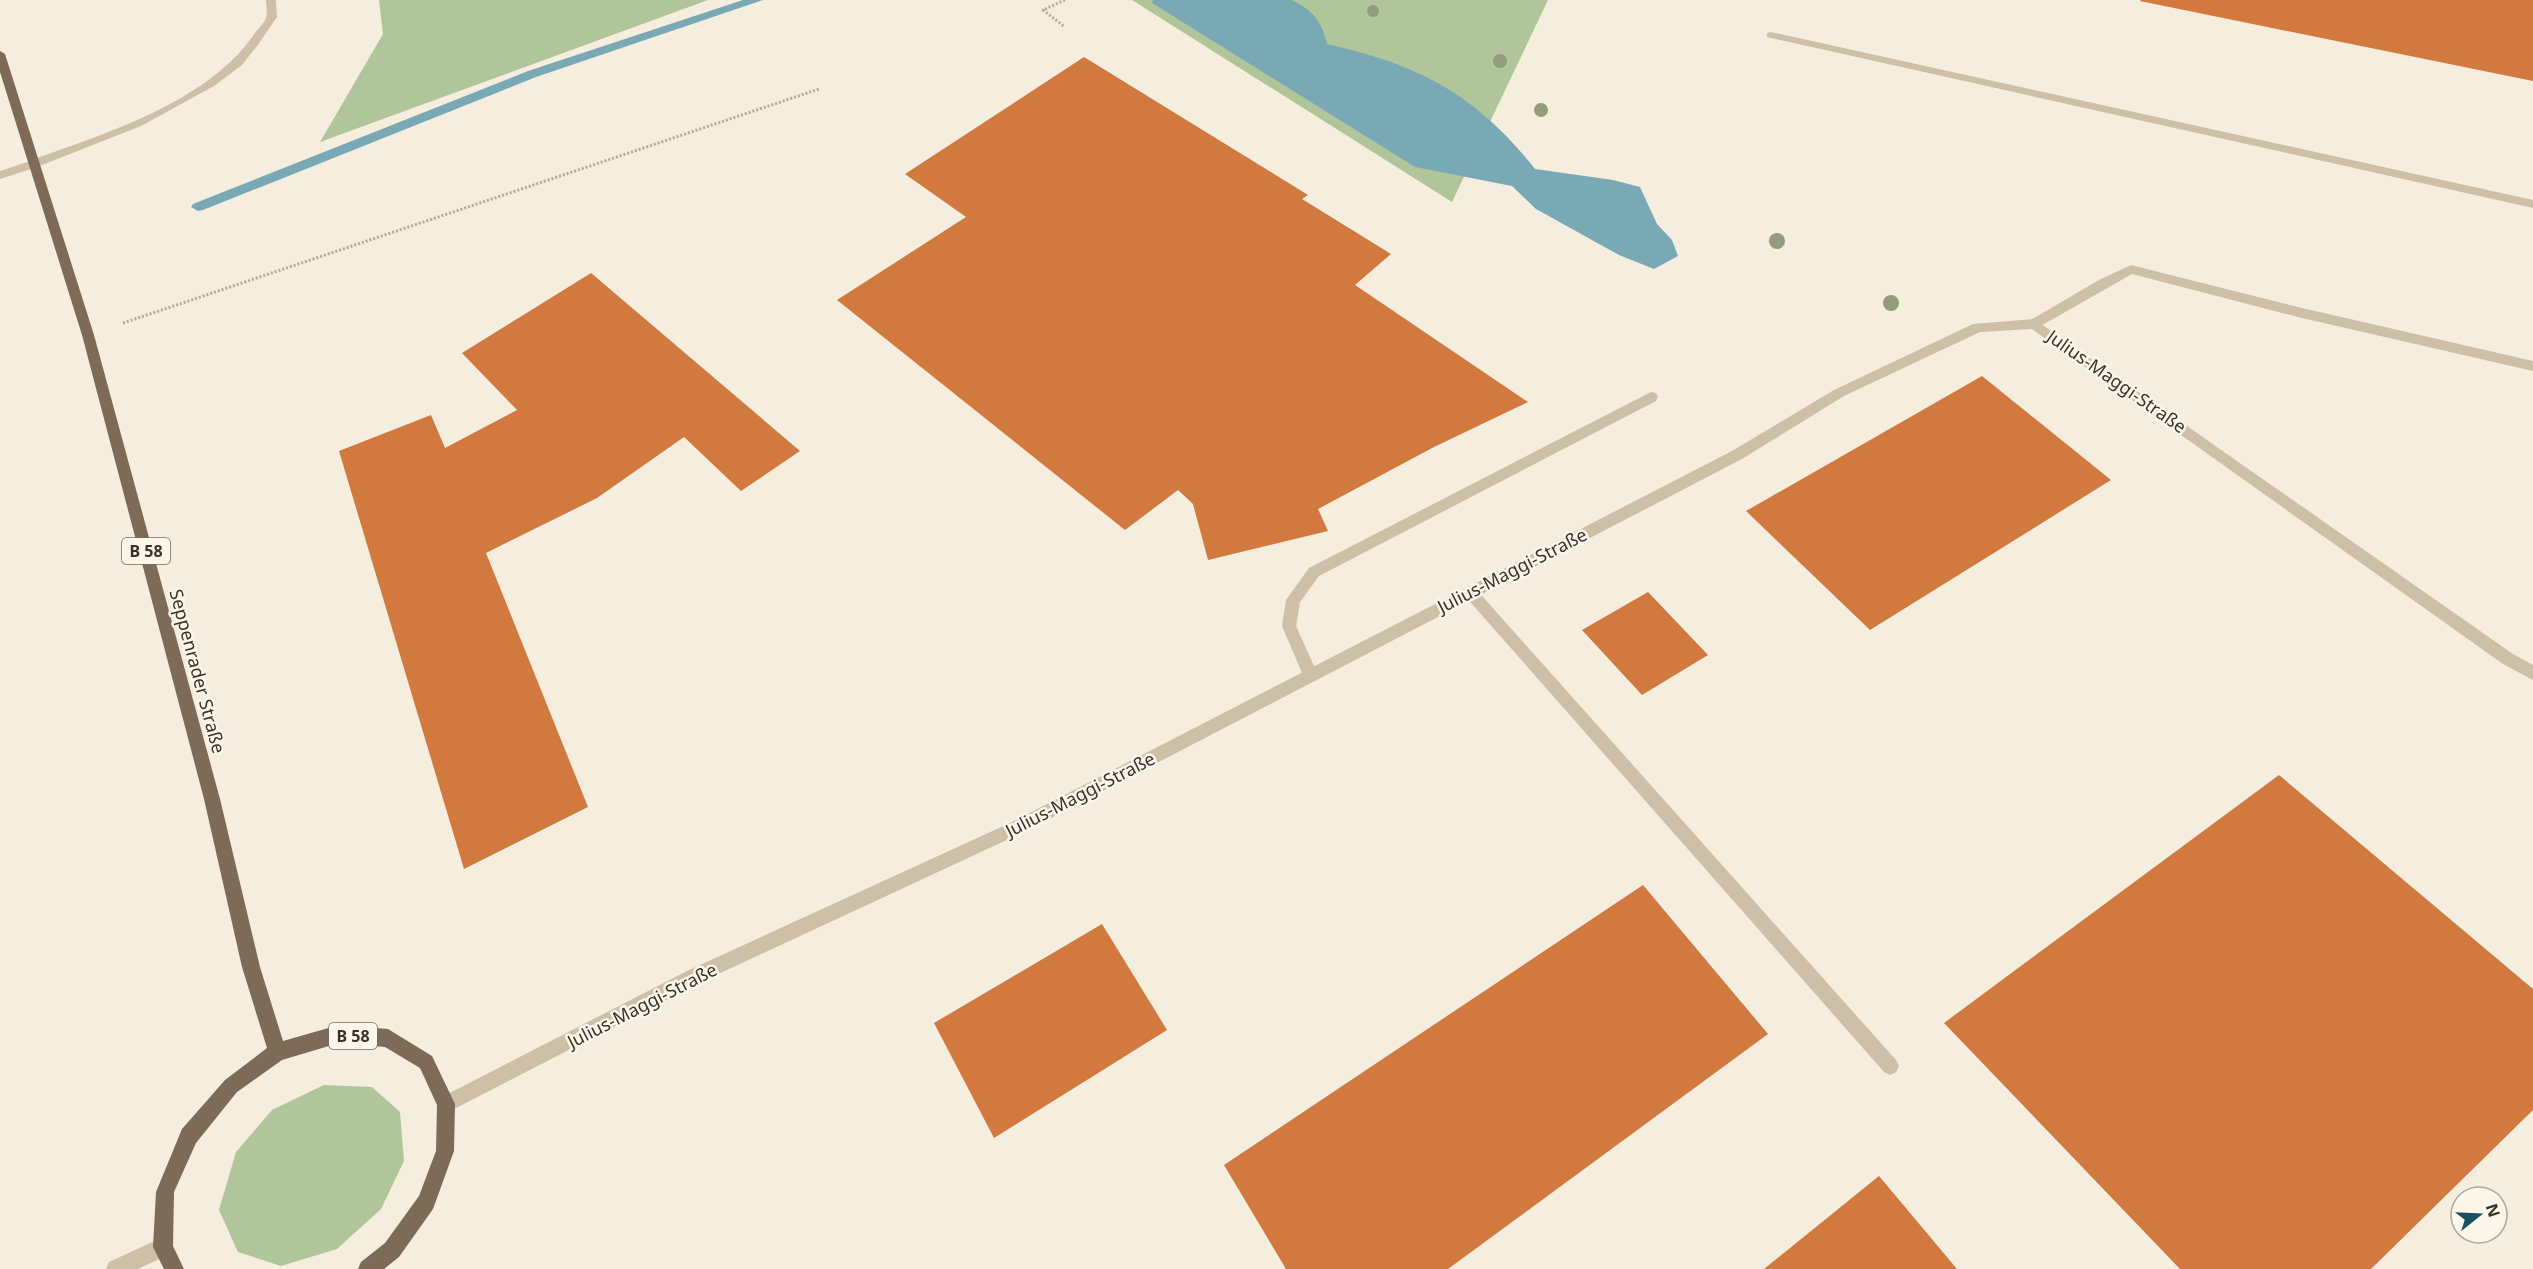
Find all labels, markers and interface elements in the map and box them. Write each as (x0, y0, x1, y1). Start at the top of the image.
street label: Julius-Maggi-Straße (2041, 323, 2191, 438)
street label: Julius-Maggi-Straße (1431, 522, 1591, 619)
road number: B 58 (122, 538, 170, 564)
street label: Seppenrader Straße (165, 586, 231, 756)
street label: Julius-Maggi-Straße (999, 746, 1159, 843)
street label: Julius-Maggi-Straße (561, 957, 721, 1054)
road number: B 58 (329, 1023, 377, 1049)
north arrow (2449, 1185, 2509, 1245)
text: N (2481, 1201, 2506, 1220)

